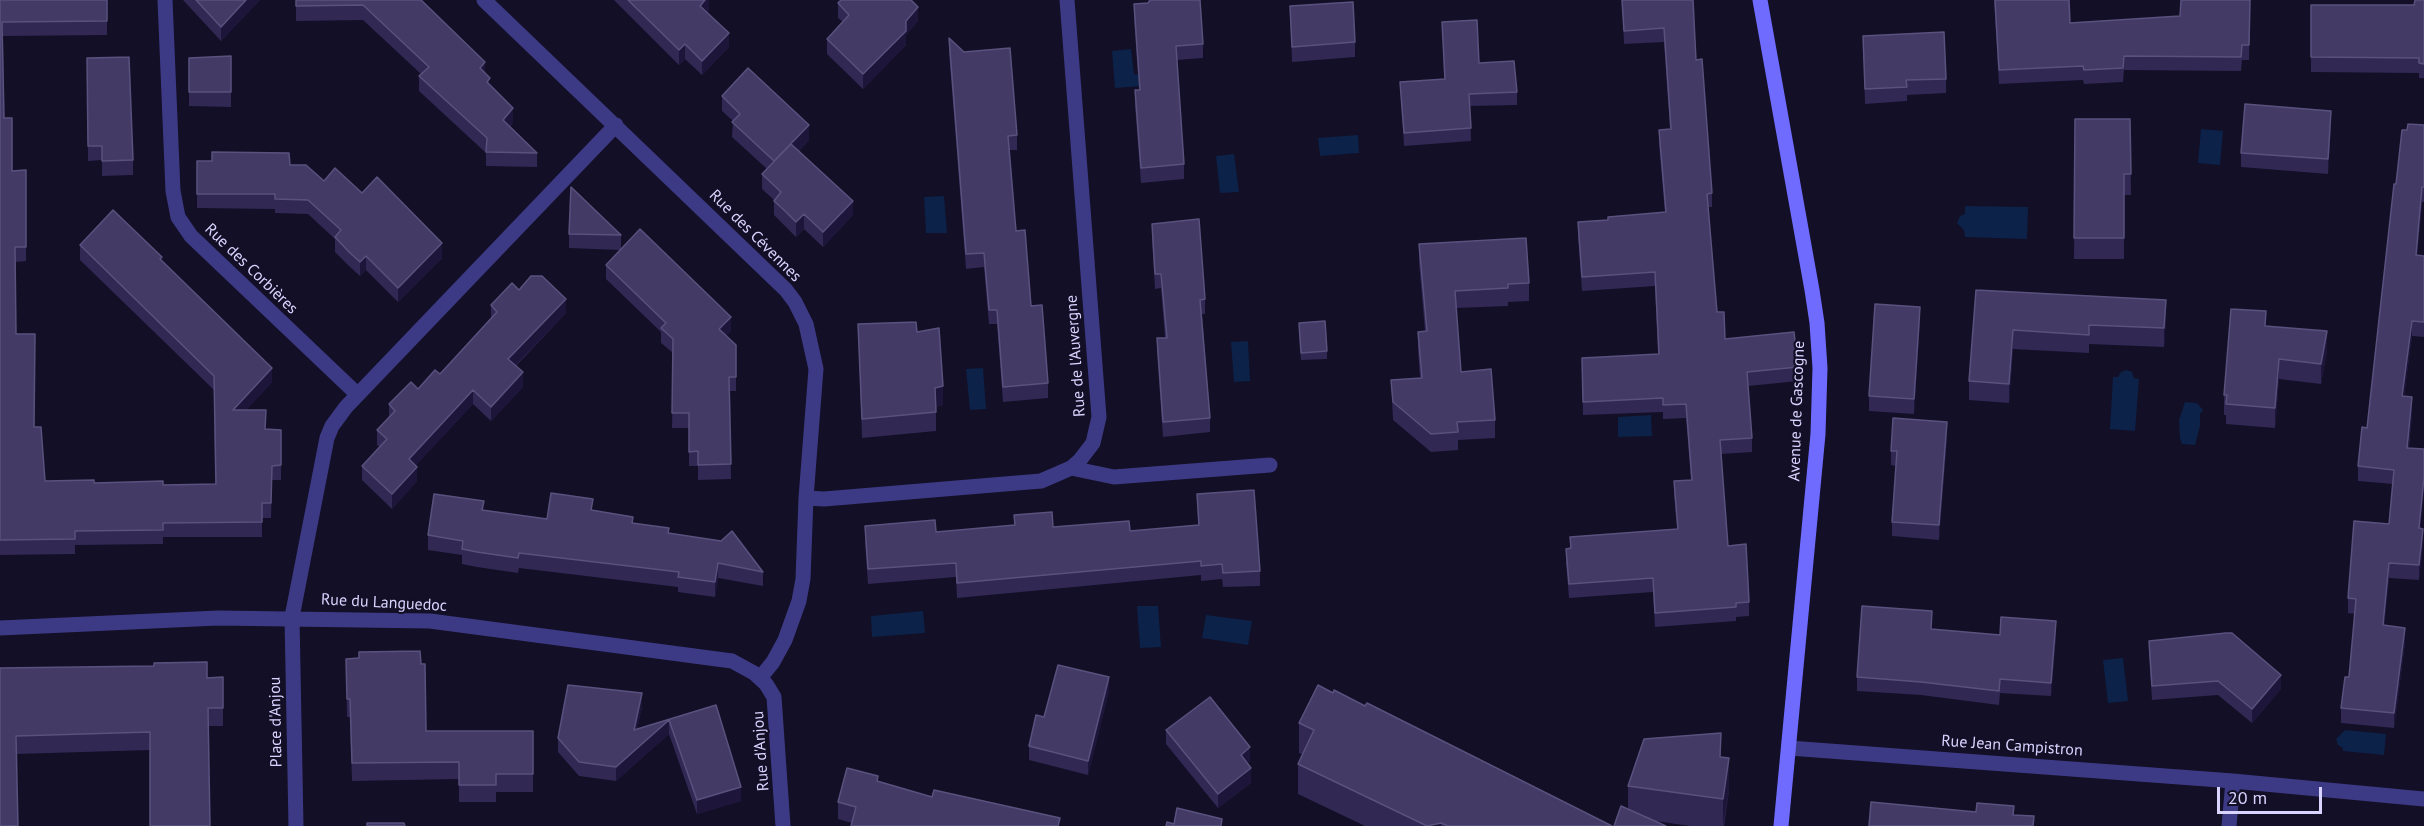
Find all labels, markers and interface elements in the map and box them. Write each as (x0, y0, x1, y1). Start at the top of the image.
street label: Rue des Cévennes (705, 186, 805, 286)
street label: Rue des Corbières (200, 220, 302, 318)
street label: Rue de l'Auvergne (1062, 294, 1090, 418)
street label: Avenue de Gascogne (1785, 340, 1809, 482)
street label: Rue du Languedoc (320, 590, 448, 616)
street label: Place d'Anjou (266, 677, 286, 767)
street label: Rue d'Anjou (749, 710, 773, 792)
street label: Rue Jean Campistron (1941, 731, 2083, 761)
scale bar (2220, 775, 2325, 813)
text: 20 m (2228, 786, 2267, 809)

